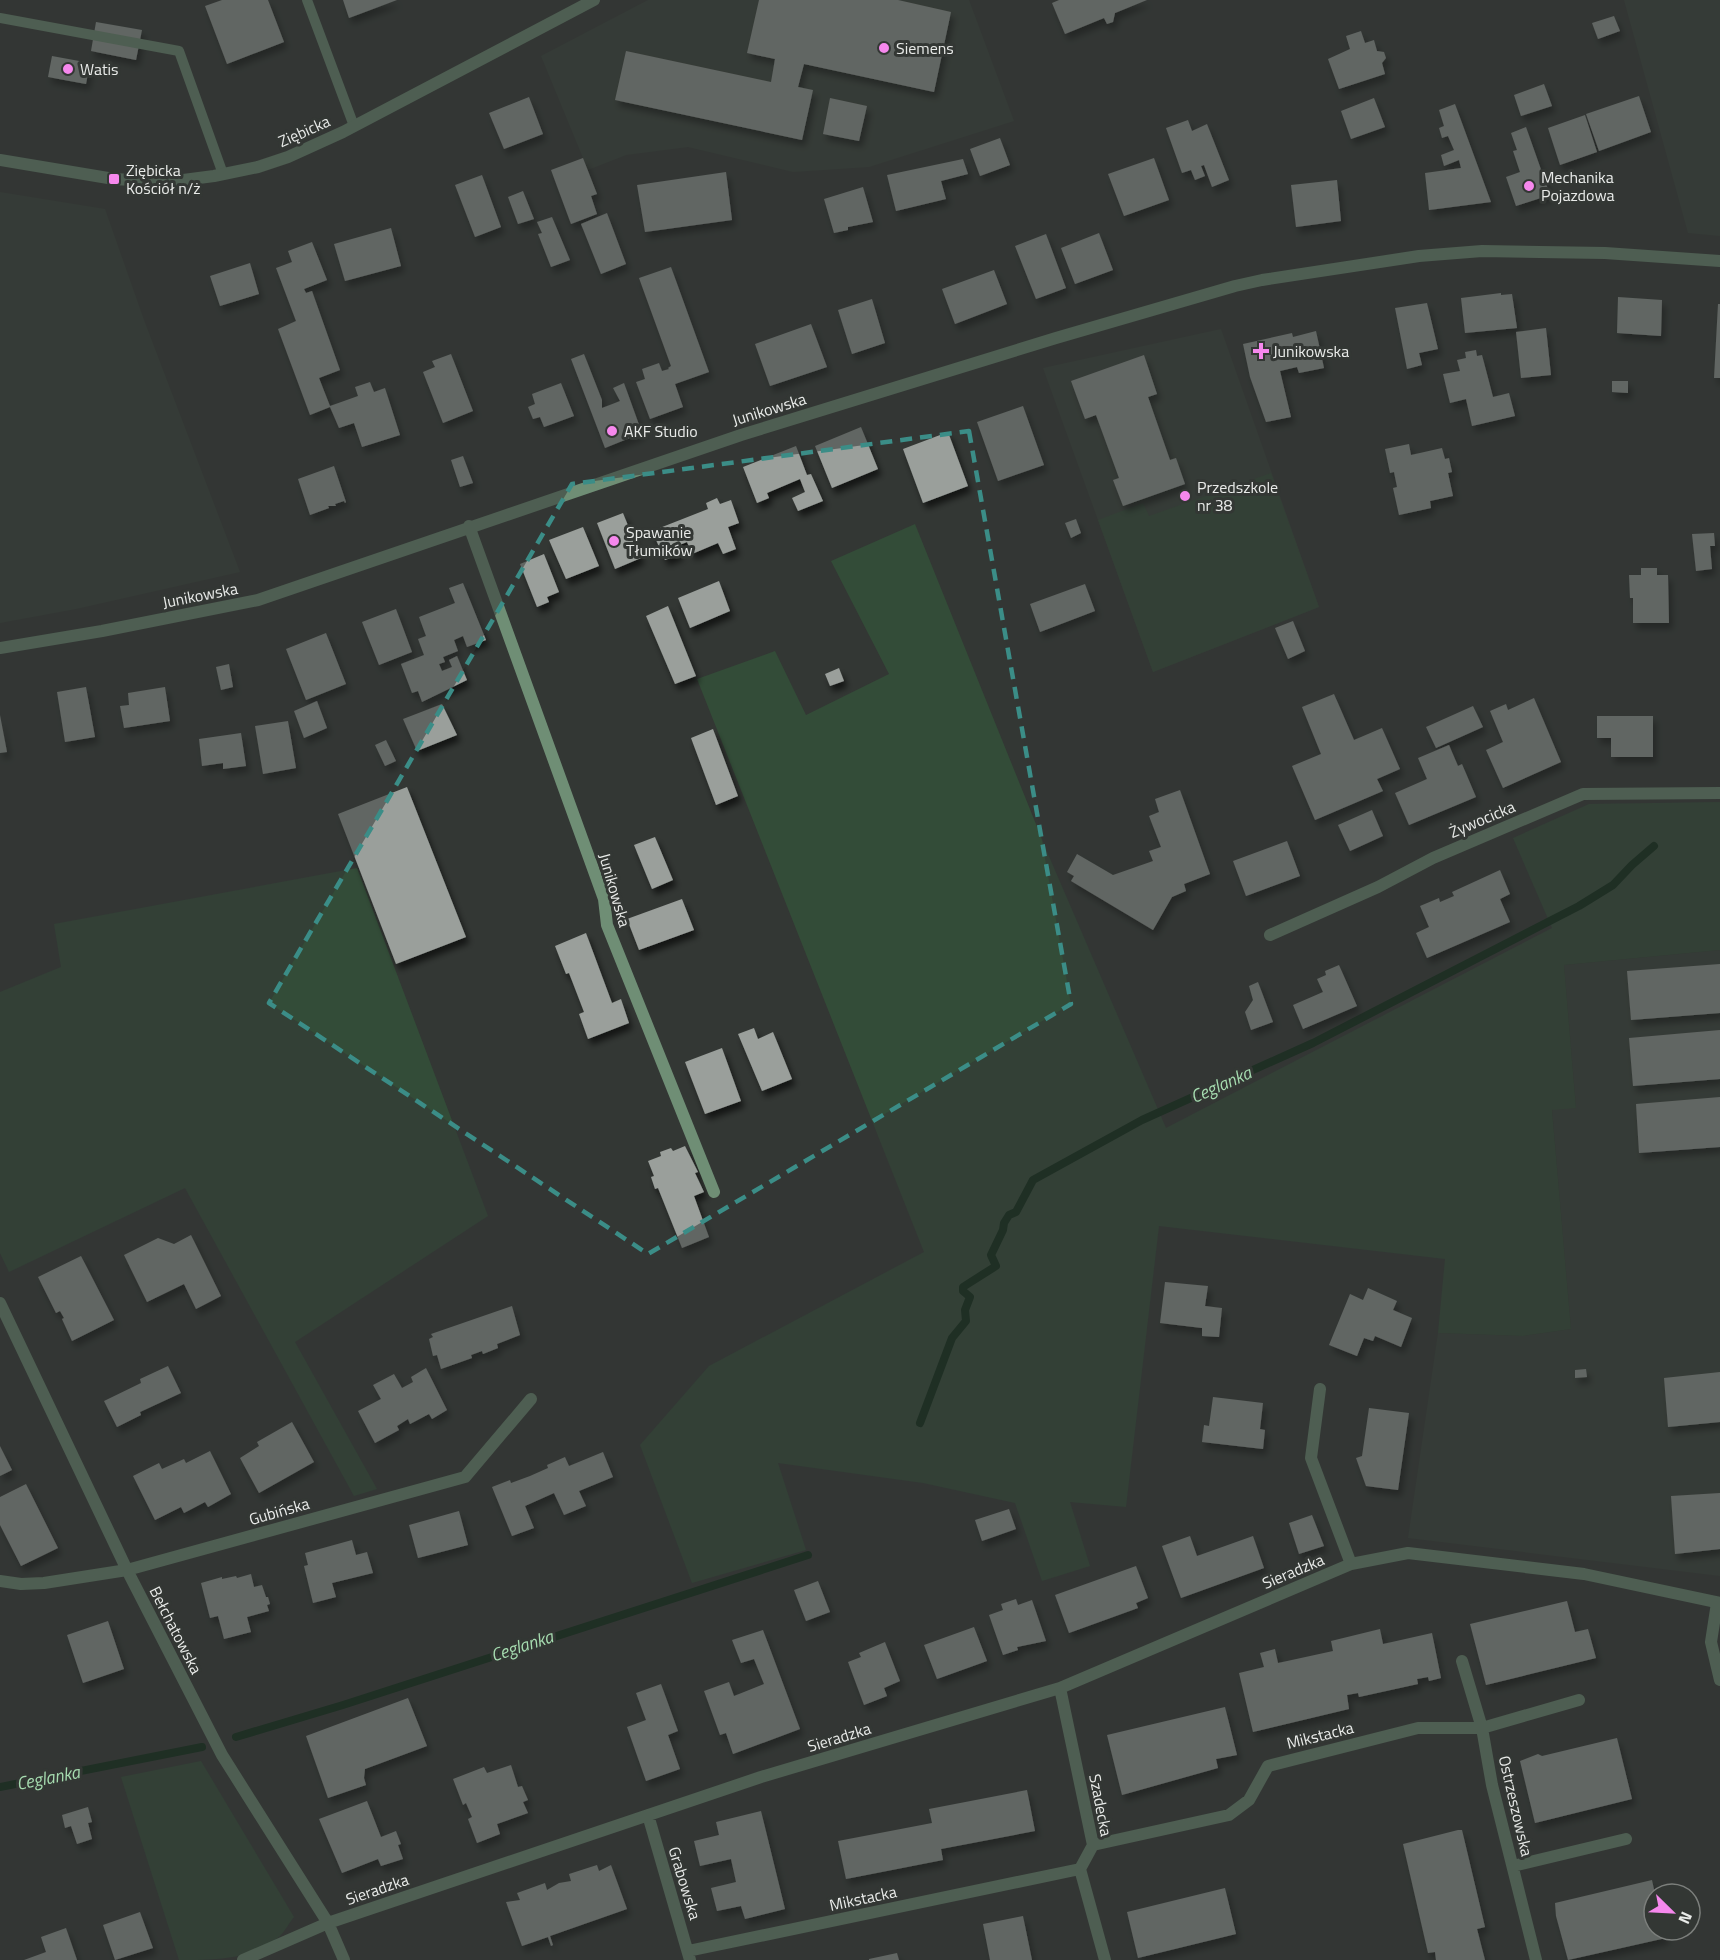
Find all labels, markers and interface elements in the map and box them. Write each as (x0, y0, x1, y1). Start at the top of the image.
place label: Siemens (896, 36, 954, 60)
marker: Siemens (877, 41, 891, 55)
place label: Watis (80, 57, 119, 81)
marker: Watis (61, 62, 75, 76)
street label: Ziębicka (274, 109, 334, 153)
place label: Ziębicka Kościół n/ż (126, 158, 201, 200)
place label: Mechanika Pojazdowa (1541, 165, 1615, 207)
marker: Ziębicka Kościół n/ż (107, 172, 121, 186)
marker: Mechanika Pojazdowa (1522, 179, 1536, 193)
place label: Junikowska (1273, 339, 1349, 363)
marker: Junikowska (1254, 344, 1268, 358)
street label: Junikowska (729, 386, 809, 432)
place label: AKF Studio (624, 419, 698, 443)
marker: AKF Studio (605, 424, 619, 438)
place label: Przedszkole nr 38 (1197, 475, 1278, 517)
marker: Przedszkole nr 38 (1178, 489, 1192, 503)
place label: Spawanie Tłumików (626, 520, 693, 562)
marker: Spawanie Tłumików (607, 534, 621, 548)
street label: Junikowska (160, 576, 240, 614)
street label: Żywocicka (1445, 794, 1519, 844)
street label: Junikowska (593, 850, 637, 930)
water label: Ceglanka (1186, 1059, 1257, 1110)
street label: Gubińska (246, 1491, 312, 1531)
street label: Sieradzka (1258, 1547, 1328, 1595)
street label: Bełchatowska (144, 1582, 208, 1678)
water label: Ceglanka (487, 1622, 557, 1668)
street label: Mikstacka (1284, 1715, 1356, 1755)
street label: Sieradzka (804, 1716, 874, 1758)
street label: Ostrzeszowska (1493, 1753, 1539, 1859)
water label: Ceglanka (14, 1758, 83, 1797)
street label: Szadecka (1083, 1772, 1119, 1838)
street label: Grabowska (663, 1843, 707, 1923)
street label: Sieradzka (342, 1867, 412, 1911)
street label: Mikstacka (827, 1879, 899, 1917)
north arrow (1642, 1882, 1702, 1942)
text: N (1672, 1908, 1699, 1928)

